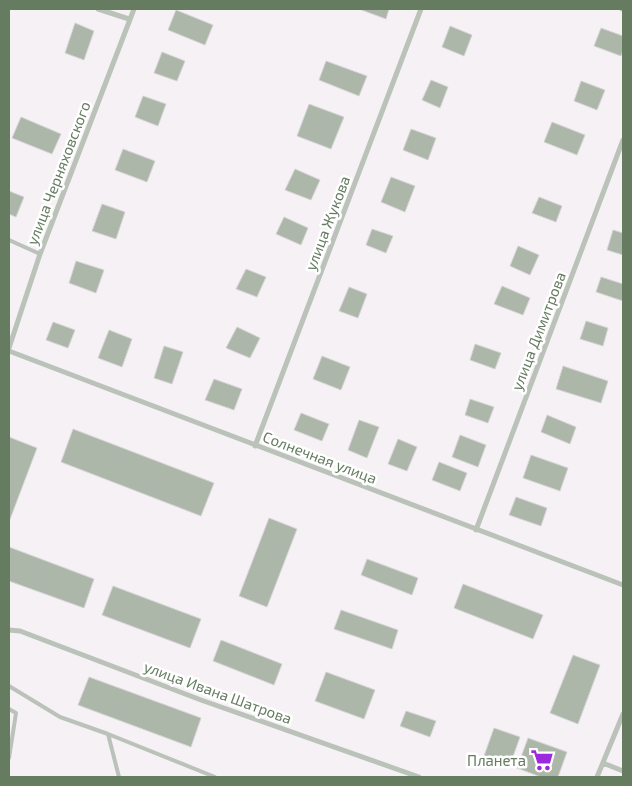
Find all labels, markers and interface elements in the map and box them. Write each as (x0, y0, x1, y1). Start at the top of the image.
street label: улица Черняховского (22, 99, 95, 248)
street label: улица Жукова (301, 173, 354, 273)
street label: улица Димитрова (507, 269, 570, 393)
street label: Солнечная улица (260, 427, 379, 488)
street label: улица Ивана Шатрова (141, 657, 294, 728)
supermarket icon: Планета (529, 747, 555, 773)
place label: Планета (467, 751, 526, 769)

